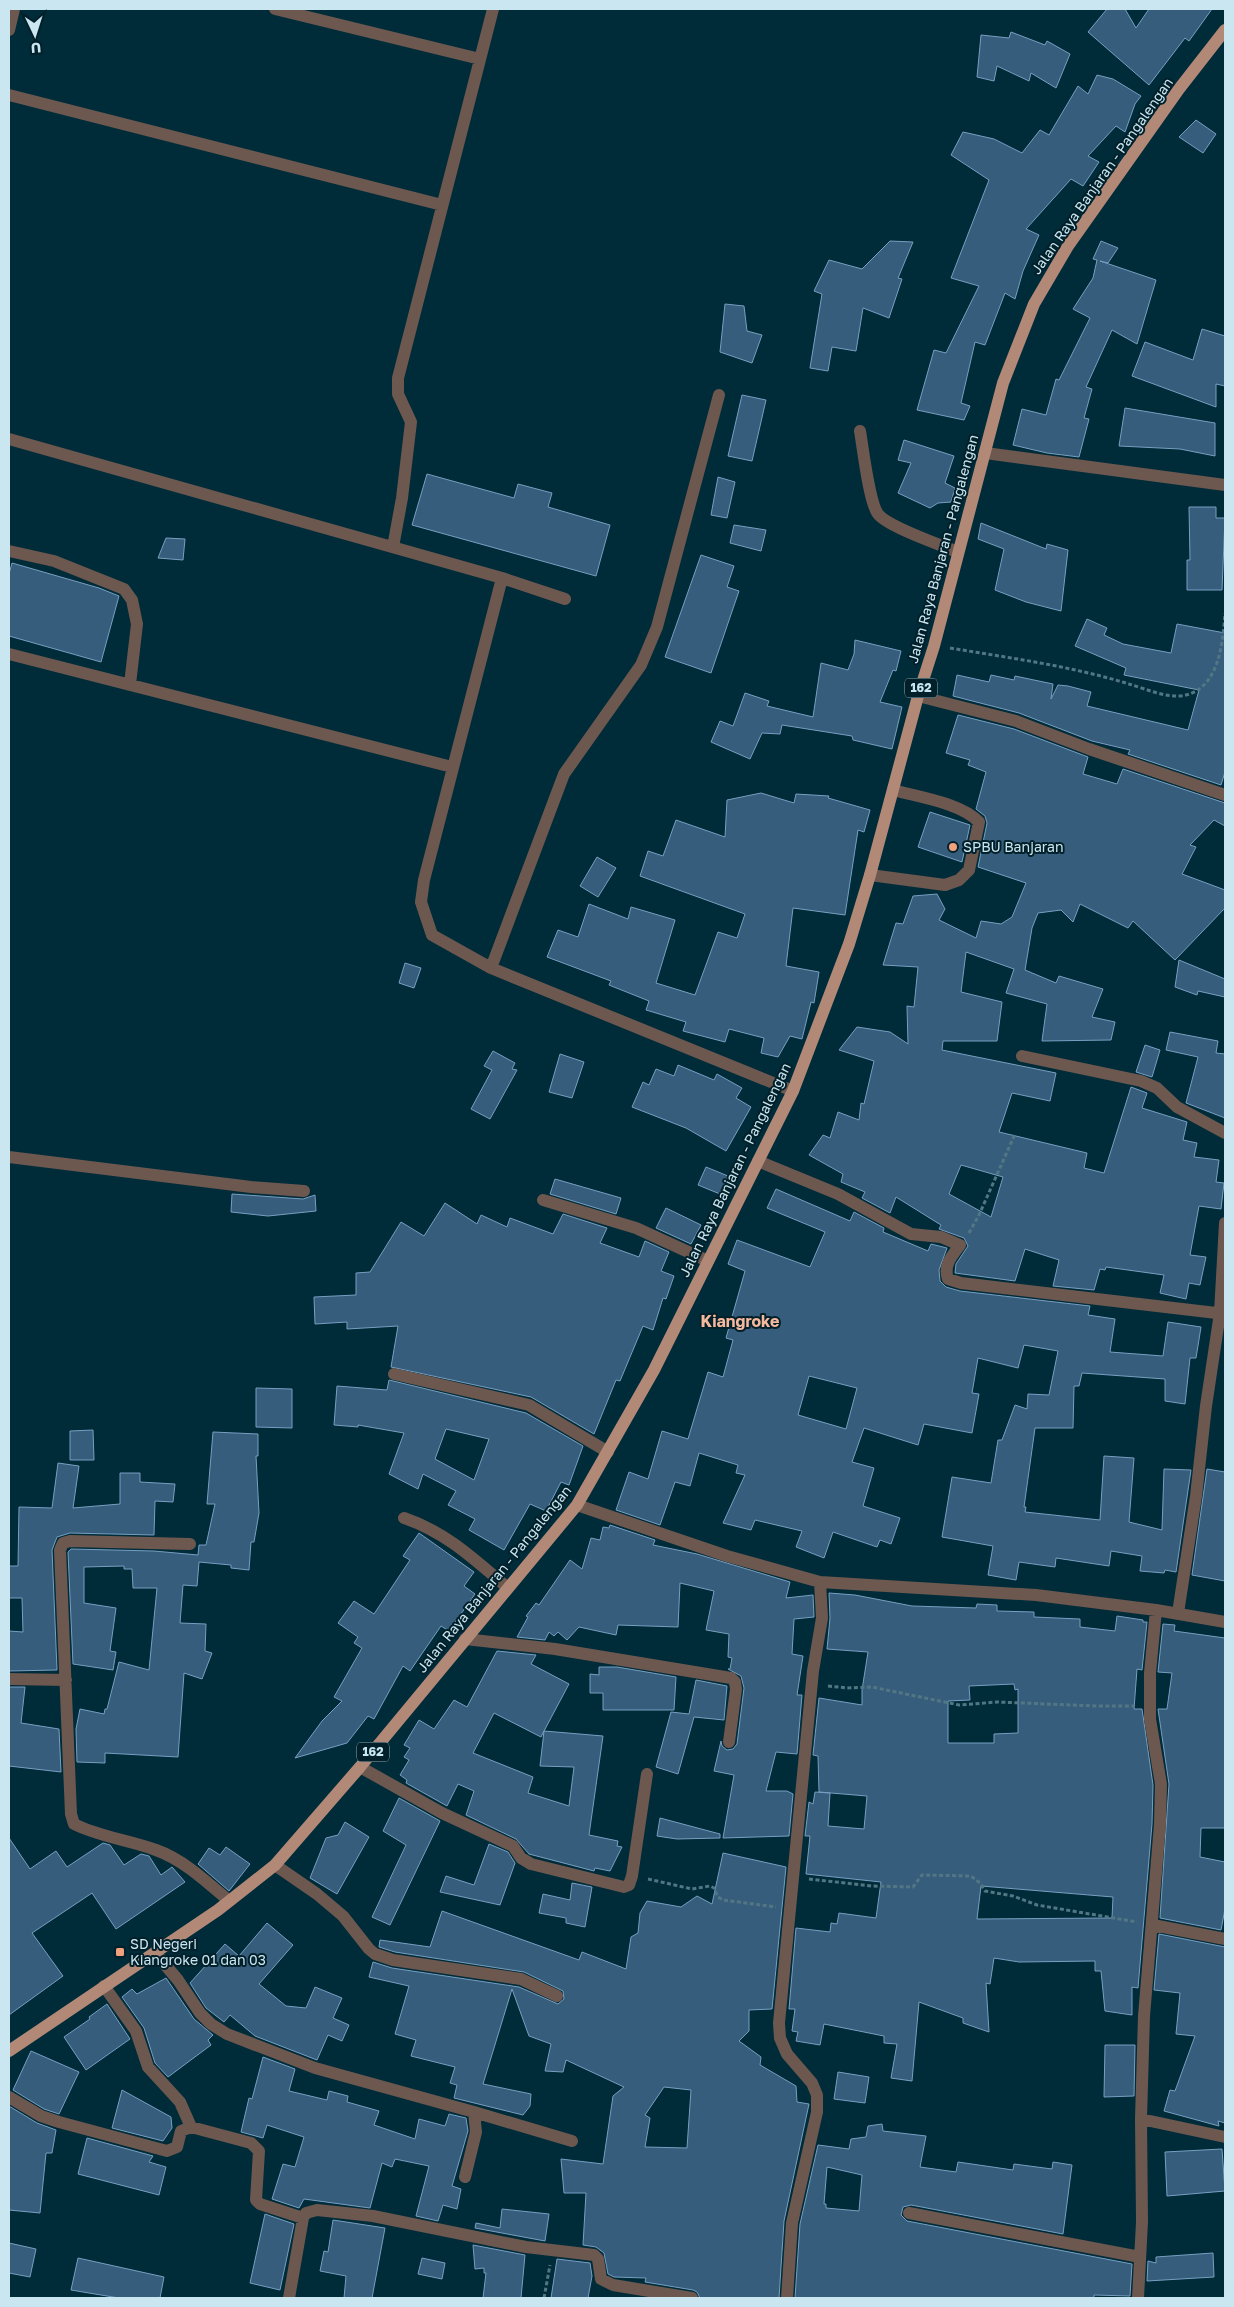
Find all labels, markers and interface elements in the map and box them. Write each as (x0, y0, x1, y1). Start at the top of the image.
north arrow (10, 10, 60, 60)
text: U (30, 40, 42, 57)
street label: Jalan Raya Banjaran - Pangalengan (1027, 74, 1176, 277)
street label: Jalan Raya Banjaran - Pangalengan (904, 433, 981, 665)
road number: 162 (905, 678, 937, 698)
place label: SPBU Banjaran (963, 838, 1064, 855)
marker: SPBU Banjaran (947, 841, 959, 853)
street label: Jalan Raya Banjaran - Pangalengan (675, 1060, 794, 1280)
district label: Kiangroke (701, 1311, 779, 1331)
street label: Jalan Raya Banjaran - Pangalengan (413, 1482, 574, 1676)
road number: 162 (357, 1742, 389, 1761)
place label: SD Negeri Kiangroke 01 dan 03 (130, 1935, 266, 1968)
marker: SD Negeri Kiangroke 01 dan 03 (114, 1946, 126, 1958)

